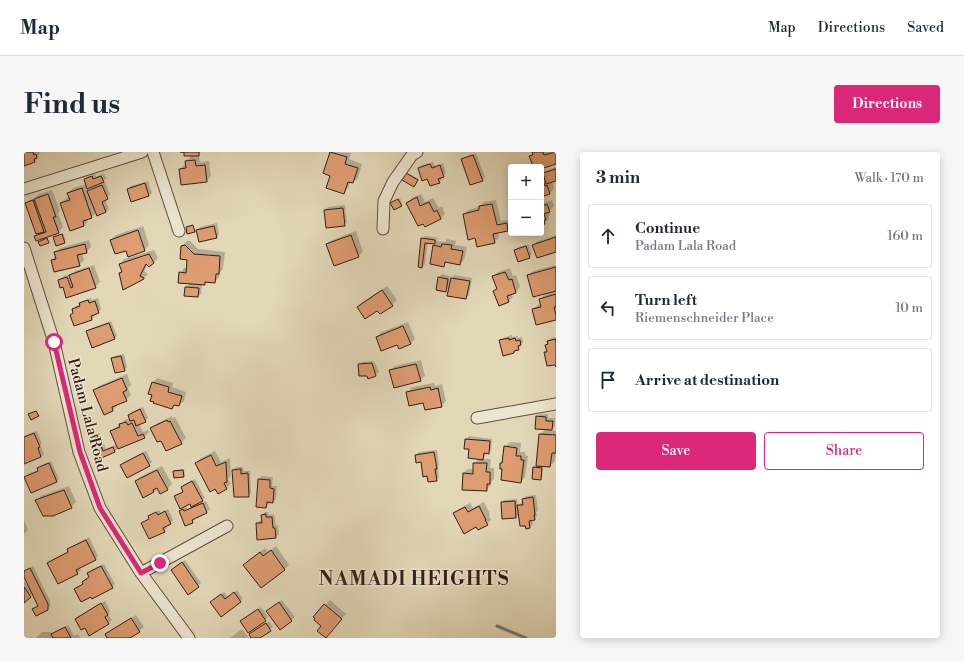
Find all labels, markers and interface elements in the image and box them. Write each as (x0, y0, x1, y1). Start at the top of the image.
text: Map (20, 16, 60, 40)
text: Map (768, 19, 796, 37)
text: Directions (818, 19, 885, 37)
text: Saved (907, 19, 944, 37)
button: Directions (834, 85, 940, 123)
text: Find us (24, 87, 120, 122)
map controls (508, 164, 544, 236)
button: + (508, 164, 544, 200)
text: 3 min (596, 167, 640, 189)
text: Walk · 170 m (854, 170, 924, 186)
button: − (508, 200, 544, 236)
text: Continue (635, 219, 700, 238)
icon: ahead (597, 225, 619, 247)
text: 160 m (887, 228, 923, 244)
text: Padam Lala Road (635, 238, 736, 254)
text: Turn left (635, 291, 697, 310)
icon: left (597, 297, 619, 319)
text: 10 m (895, 300, 923, 316)
text: Riemenschneider Place (635, 310, 774, 326)
route start (45, 333, 63, 351)
street label: Padam Lala Road (63, 356, 112, 474)
icon: arrive (597, 369, 619, 391)
text: Arrive at destination (635, 371, 779, 390)
button: Save (596, 432, 756, 470)
button: Share (764, 432, 924, 470)
route end (151, 554, 169, 572)
district label: NAMADI HEIGHTS (319, 567, 509, 591)

